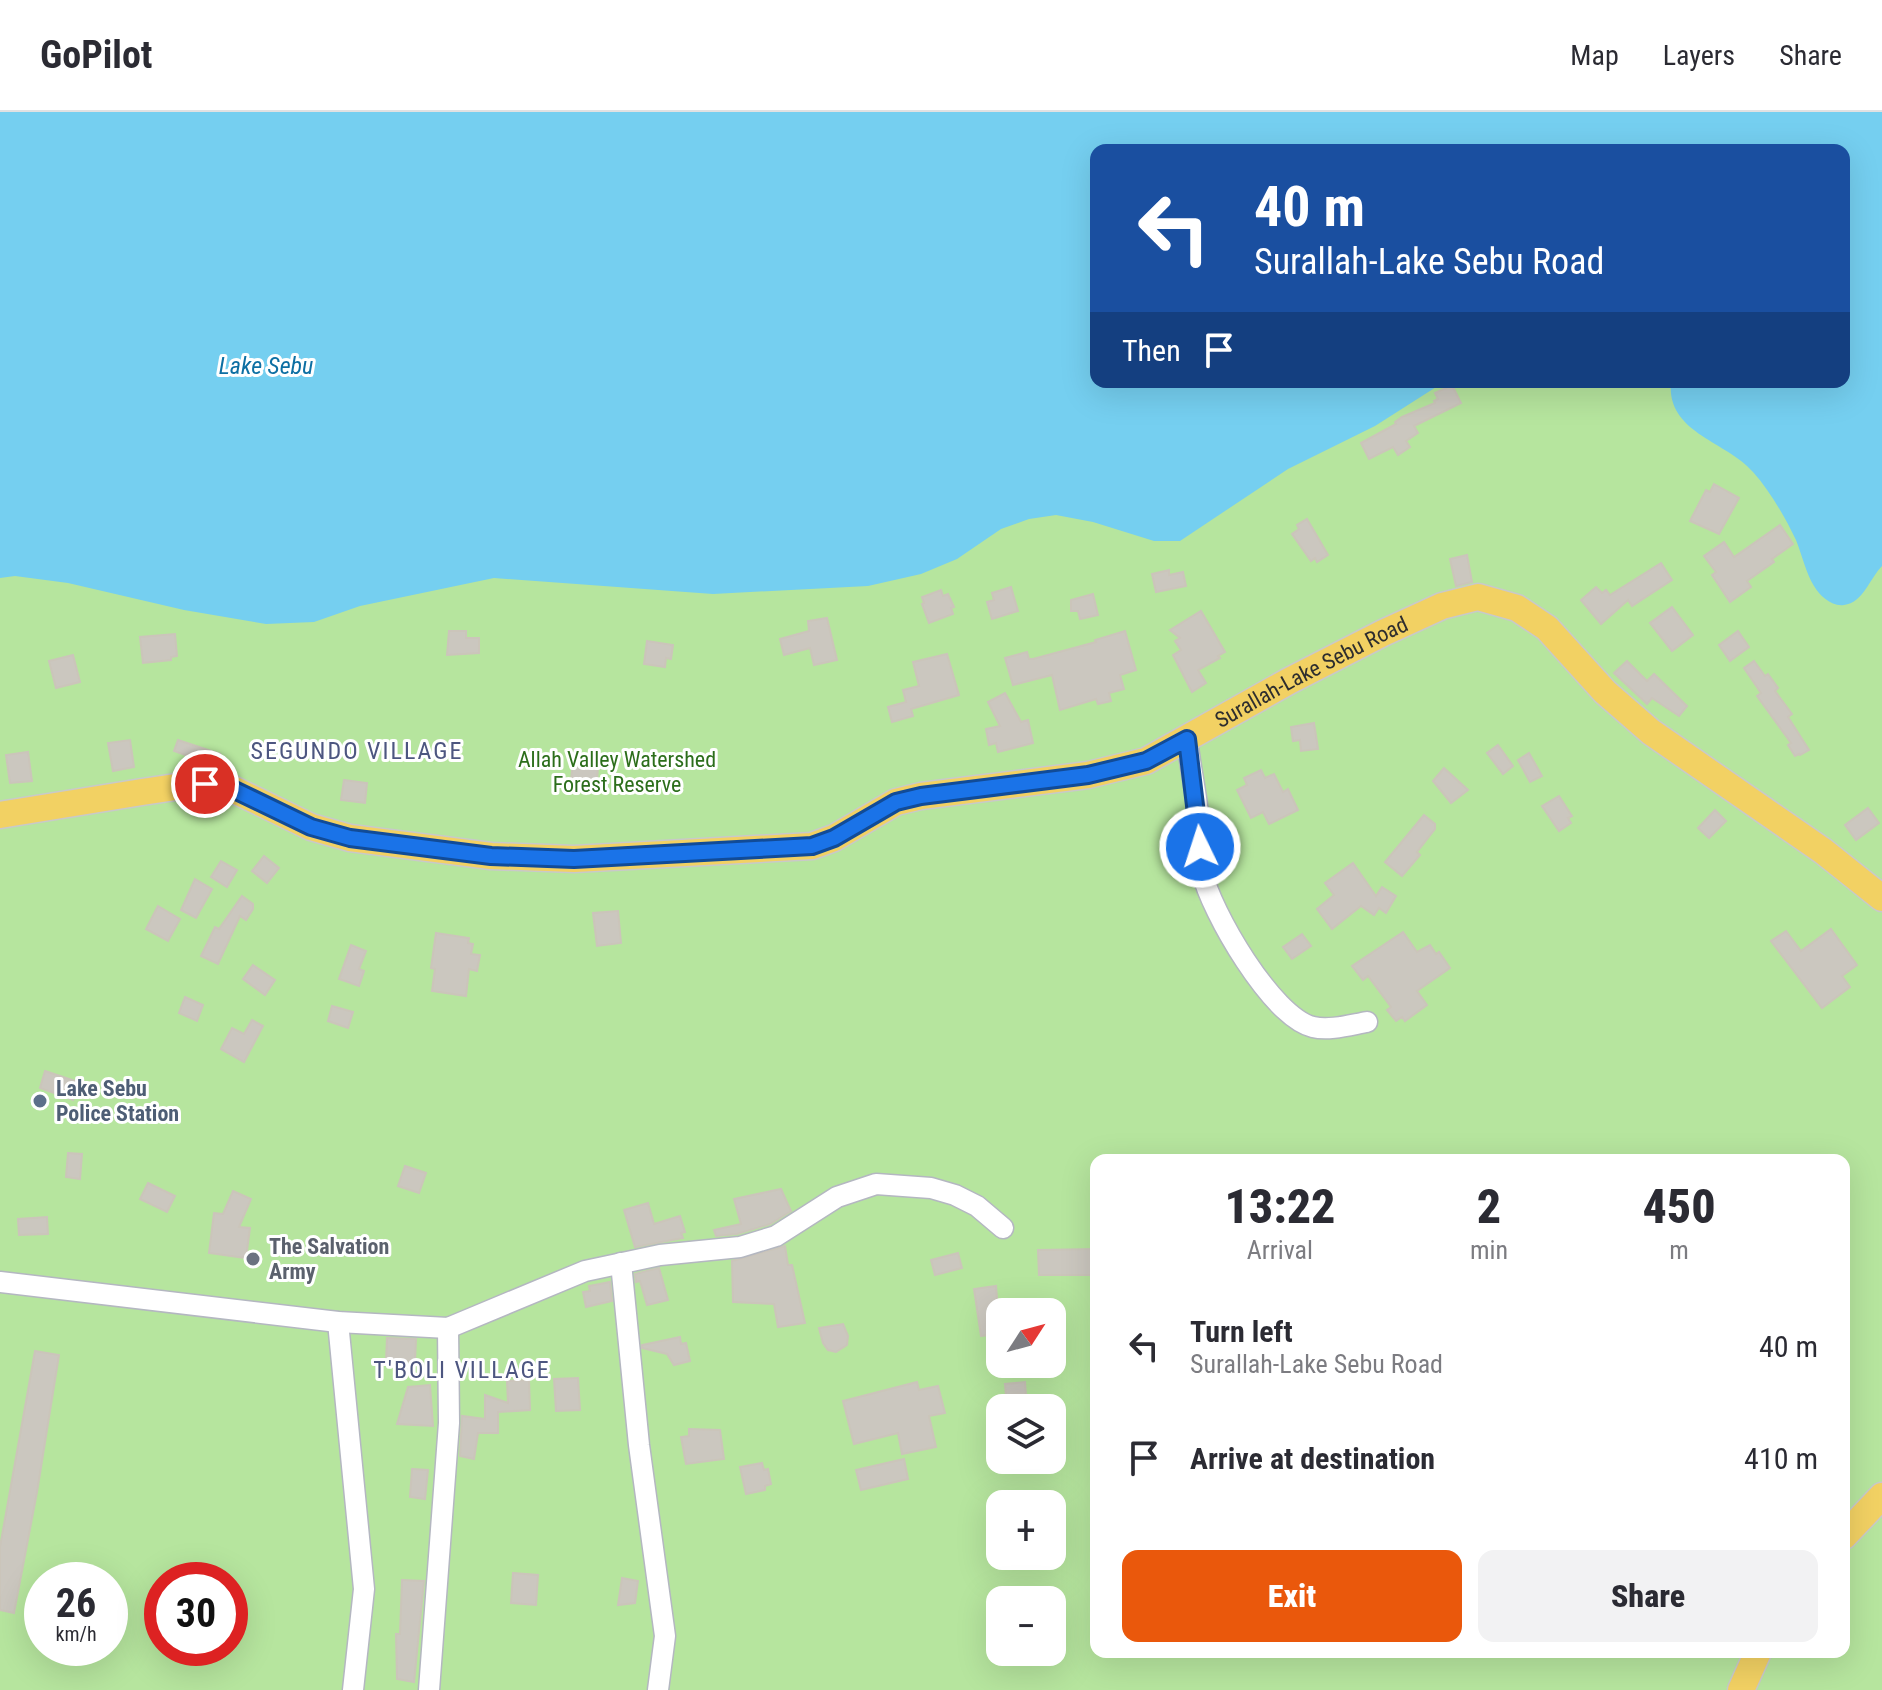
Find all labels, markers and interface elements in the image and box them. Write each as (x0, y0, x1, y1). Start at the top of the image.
text: GoPilot (40, 33, 152, 77)
text: Map (1570, 39, 1619, 72)
text: Layers (1663, 39, 1735, 72)
text: Share (1779, 39, 1842, 72)
text: 40 m (1254, 174, 1365, 240)
icon: left (1122, 176, 1226, 280)
text: Surallah-Lake Sebu Road (1254, 241, 1604, 283)
icon: arrive (1197, 328, 1241, 372)
text: Then (1122, 333, 1181, 368)
water label: Lake Sebu (219, 352, 313, 380)
street label: Surallah-Lake Sebu Road (1211, 611, 1412, 733)
district label: SEGUNDO VILLAGE (251, 737, 463, 765)
park label: Allah Valley Watershed Forest Reserve (518, 747, 716, 797)
pin (171, 750, 239, 818)
icon: arrive (183, 762, 227, 806)
position arrow (1158, 805, 1242, 889)
place label: Lake Sebu Police Station (56, 1076, 179, 1126)
marker: Lake Sebu Police Station (31, 1092, 49, 1110)
text: 13:22 (1224, 1178, 1336, 1235)
text: 2 (1477, 1178, 1501, 1235)
text: 450 (1642, 1178, 1716, 1235)
place label: The Salvation Army (269, 1234, 389, 1284)
text: Arrival (1247, 1235, 1313, 1265)
text: min (1470, 1235, 1508, 1265)
text: m (1669, 1235, 1689, 1265)
marker: The Salvation Army (244, 1250, 262, 1268)
north arrow (986, 1298, 1066, 1378)
map controls (986, 1298, 1066, 1666)
text: Turn left (1190, 1314, 1293, 1349)
icon: left (1122, 1324, 1166, 1368)
text: 40 m (1759, 1329, 1818, 1364)
text: Surallah-Lake Sebu Road (1190, 1349, 1443, 1379)
district label: T'BOLI VILLAGE (373, 1356, 551, 1384)
button: layers (986, 1394, 1066, 1474)
icon: arrive (1122, 1436, 1166, 1480)
text: Arrive at destination (1190, 1441, 1435, 1476)
text: 410 m (1744, 1441, 1818, 1476)
button: + (986, 1490, 1066, 1570)
button: Exit (1122, 1550, 1462, 1642)
button: Share (1478, 1550, 1818, 1642)
speed limit sign: 30 (144, 1562, 248, 1666)
text: 26 (56, 1580, 96, 1627)
button: − (986, 1586, 1066, 1666)
text: km/h (55, 1622, 97, 1646)

